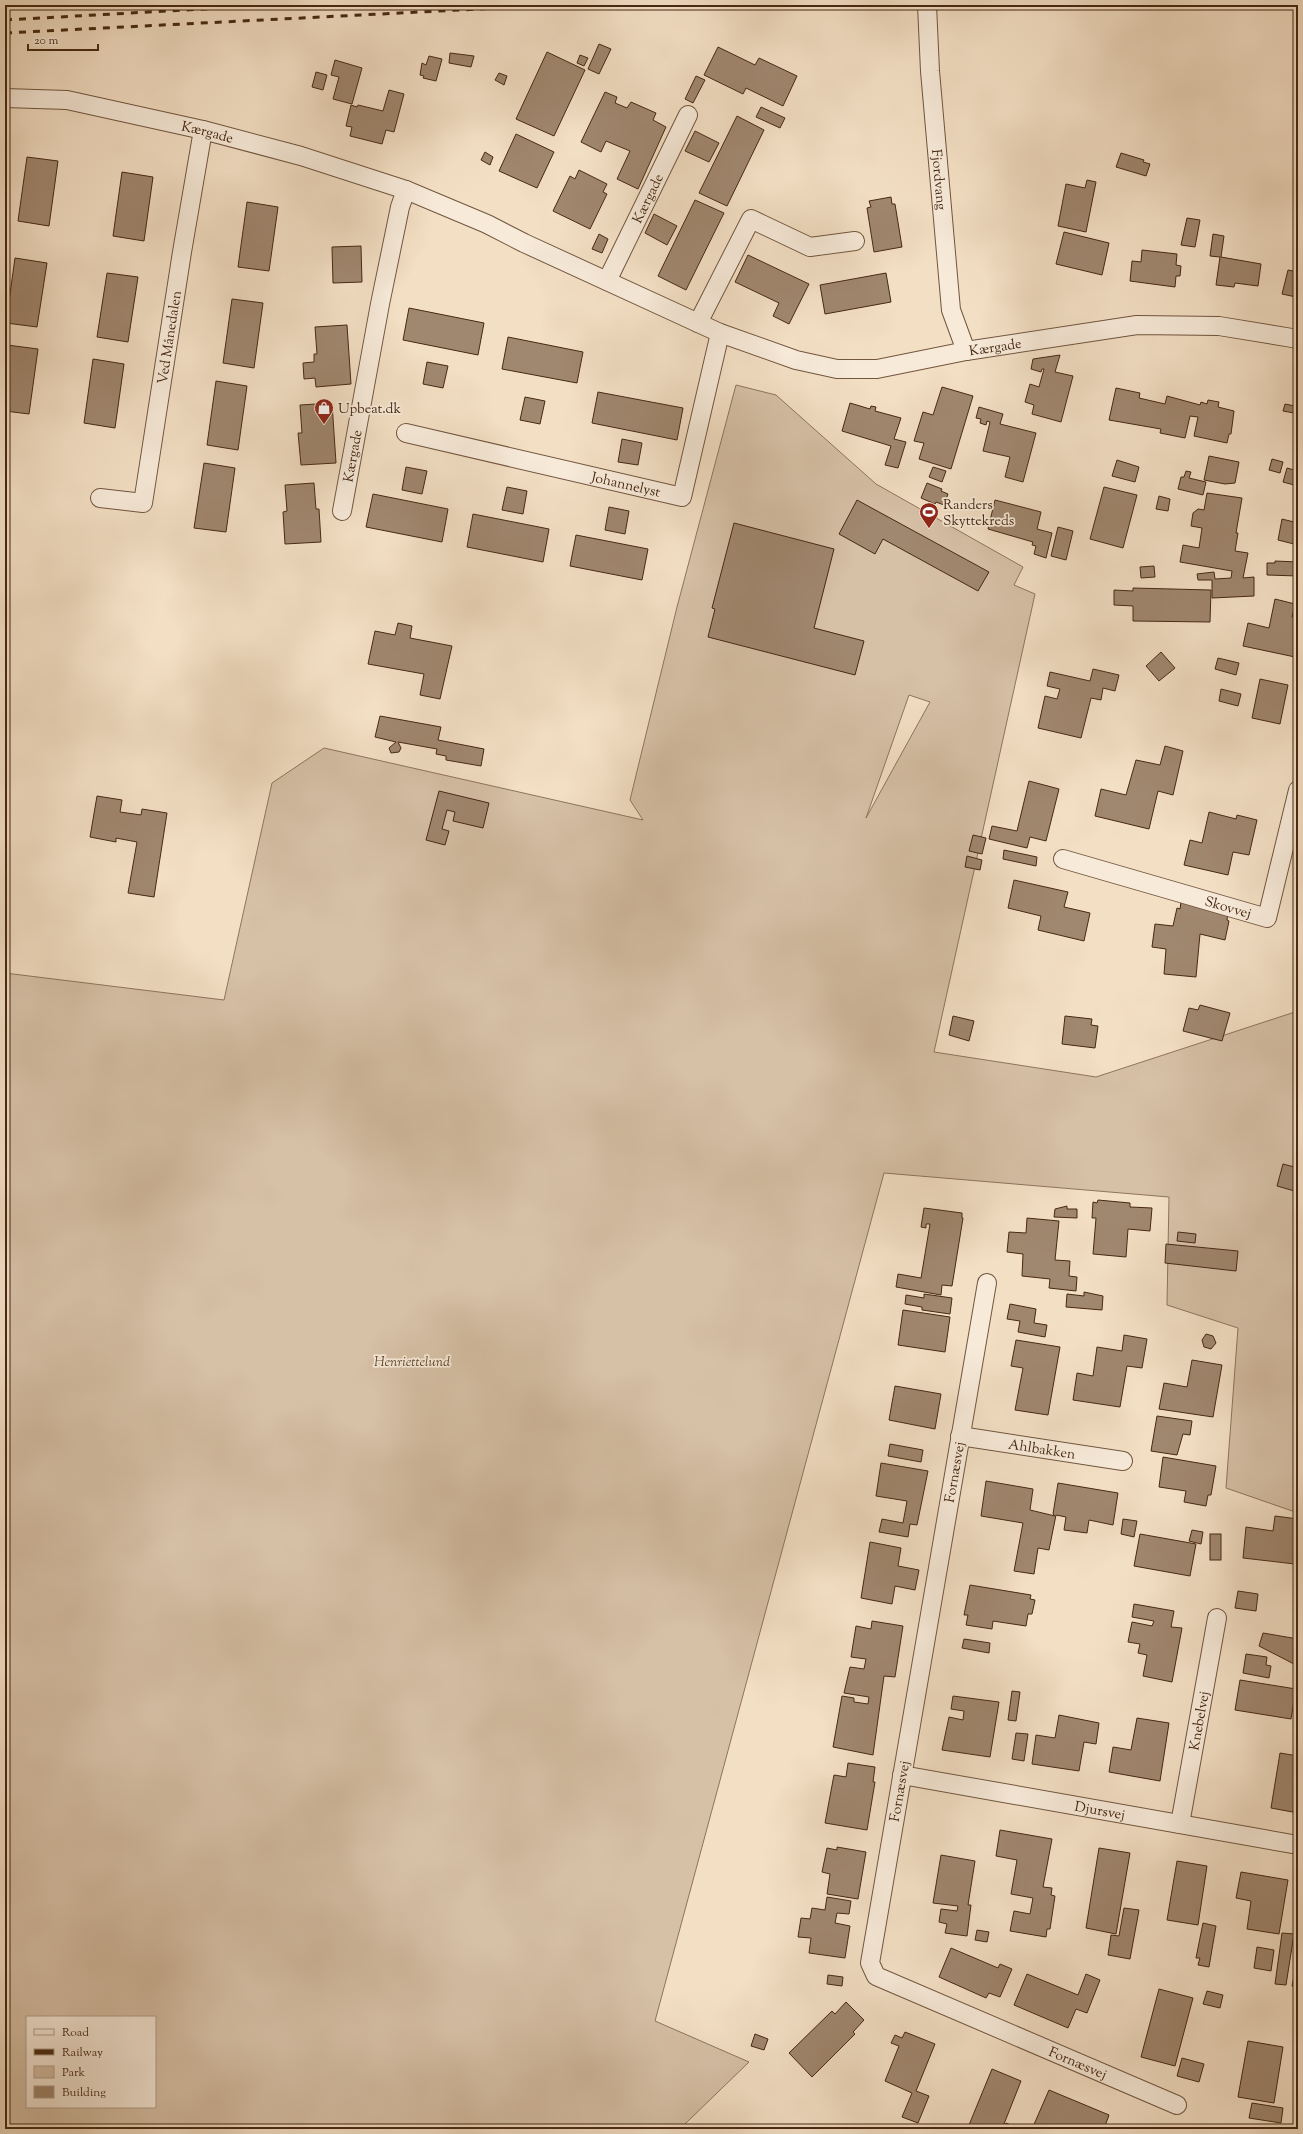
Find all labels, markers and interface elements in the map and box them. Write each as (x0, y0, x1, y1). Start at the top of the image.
scale bar (28, 26, 98, 52)
text: 20 m (34, 32, 59, 50)
street label: Kærgade (179, 117, 235, 150)
street label: Fjordvang (925, 148, 950, 211)
street label: Kærgade (629, 171, 670, 227)
street label: Ved Månedalen (154, 289, 188, 386)
street label: Kærgade (968, 335, 1023, 362)
shop icon: Upbeat.dk (313, 397, 335, 425)
place label: Upbeat.dk (338, 400, 402, 420)
street label: Kærgade (339, 428, 369, 484)
street label: Johannelyst (588, 468, 662, 504)
place label: Randers Skyttekreds (943, 496, 1014, 532)
sports icon: Randers Skyttekreds (918, 501, 940, 529)
street label: Skovvej (1202, 892, 1253, 925)
park label: Henriettelund (374, 1353, 450, 1373)
street label: Ahlbakken (1007, 1436, 1077, 1466)
street label: Fornæsvej (941, 1440, 971, 1504)
street label: Knebelvej (1185, 1690, 1216, 1752)
street label: Fornæsvej (886, 1759, 916, 1823)
street label: Djursvej (1073, 1798, 1126, 1826)
legend (26, 2016, 156, 2108)
text: Road (62, 2024, 89, 2042)
street label: Fornæsvej (1045, 2043, 1109, 2086)
text: Railway (62, 2044, 103, 2062)
text: Park (62, 2064, 85, 2082)
text: Building (62, 2084, 106, 2102)

